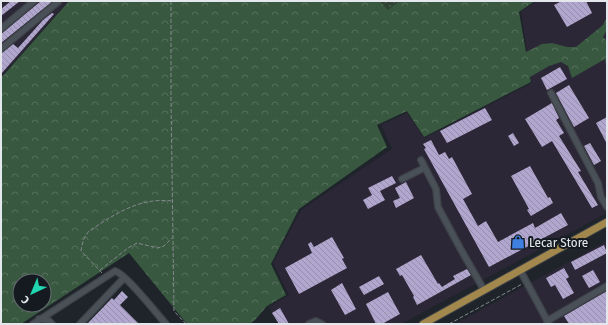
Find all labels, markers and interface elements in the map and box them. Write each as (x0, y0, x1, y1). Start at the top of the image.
shop icon: Lecar Store (510, 234, 526, 250)
place label: Lecar Store (529, 235, 588, 250)
north arrow (12, 273, 52, 313)
text: С (19, 293, 32, 307)

